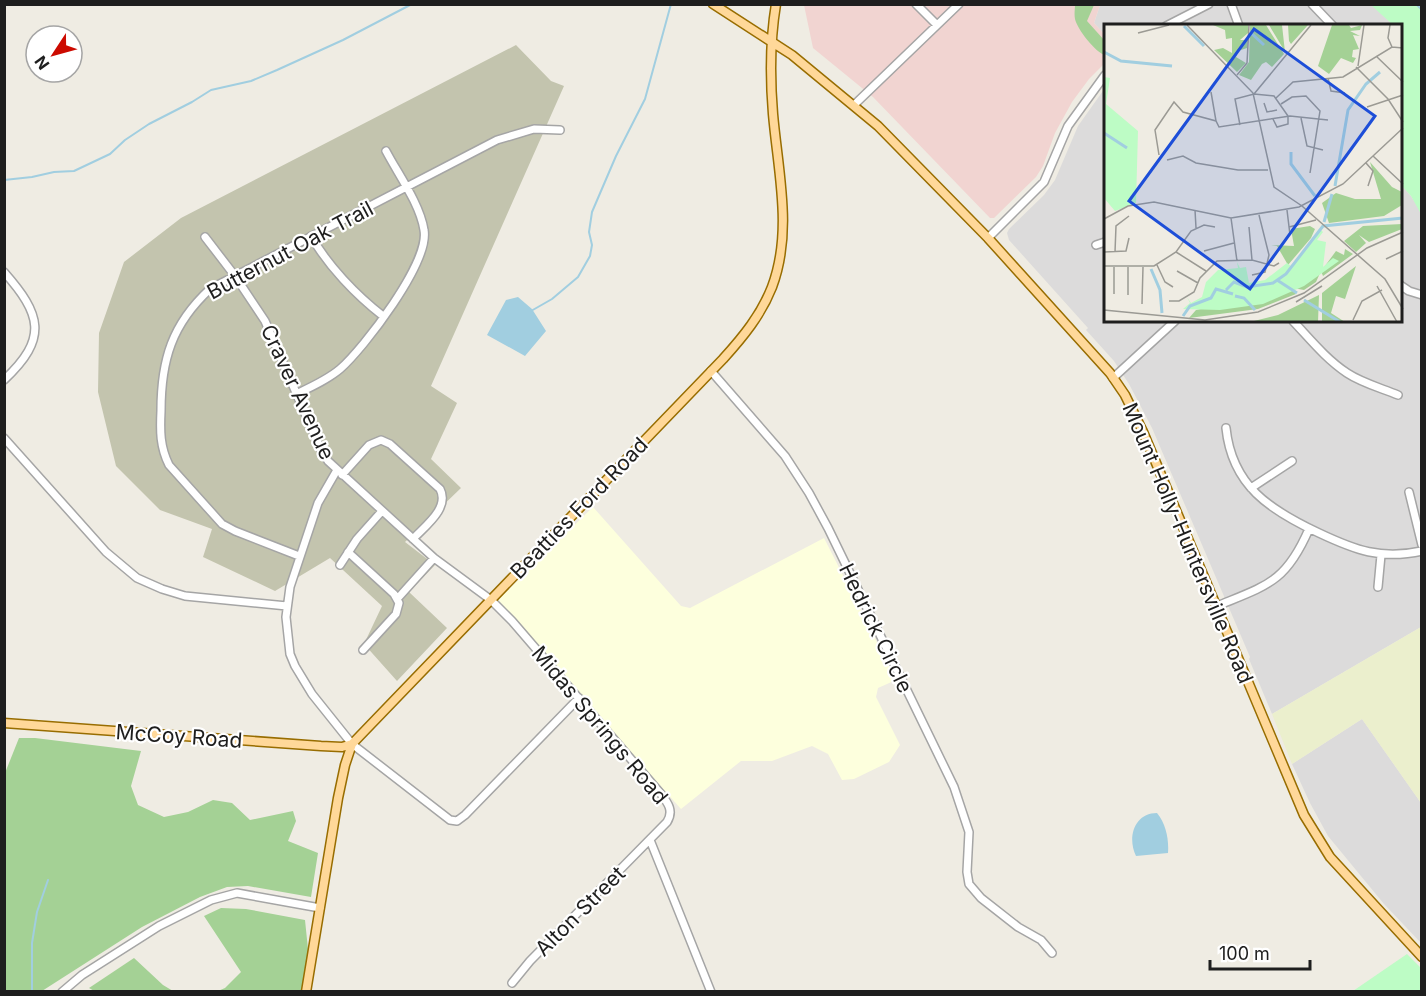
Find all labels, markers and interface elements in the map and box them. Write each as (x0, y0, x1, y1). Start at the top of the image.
north arrow (24, 24, 84, 84)
inset map (1104, 24, 1402, 322)
text: N (30, 52, 54, 74)
street label: Butternut Oak Trail (203, 196, 377, 304)
street label: Craver Avenue (256, 321, 340, 463)
street label: Mount Holly-Huntersville Road (1117, 399, 1259, 687)
street label: Beatties Ford Road (505, 432, 653, 584)
street label: Hedrick Circle (834, 559, 918, 697)
street label: Midas Springs Road (527, 641, 673, 809)
street label: McCoy Road (115, 719, 243, 753)
street label: Alton Street (530, 861, 630, 961)
scale bar (1210, 933, 1310, 971)
text: 100 m (1219, 943, 1270, 964)

